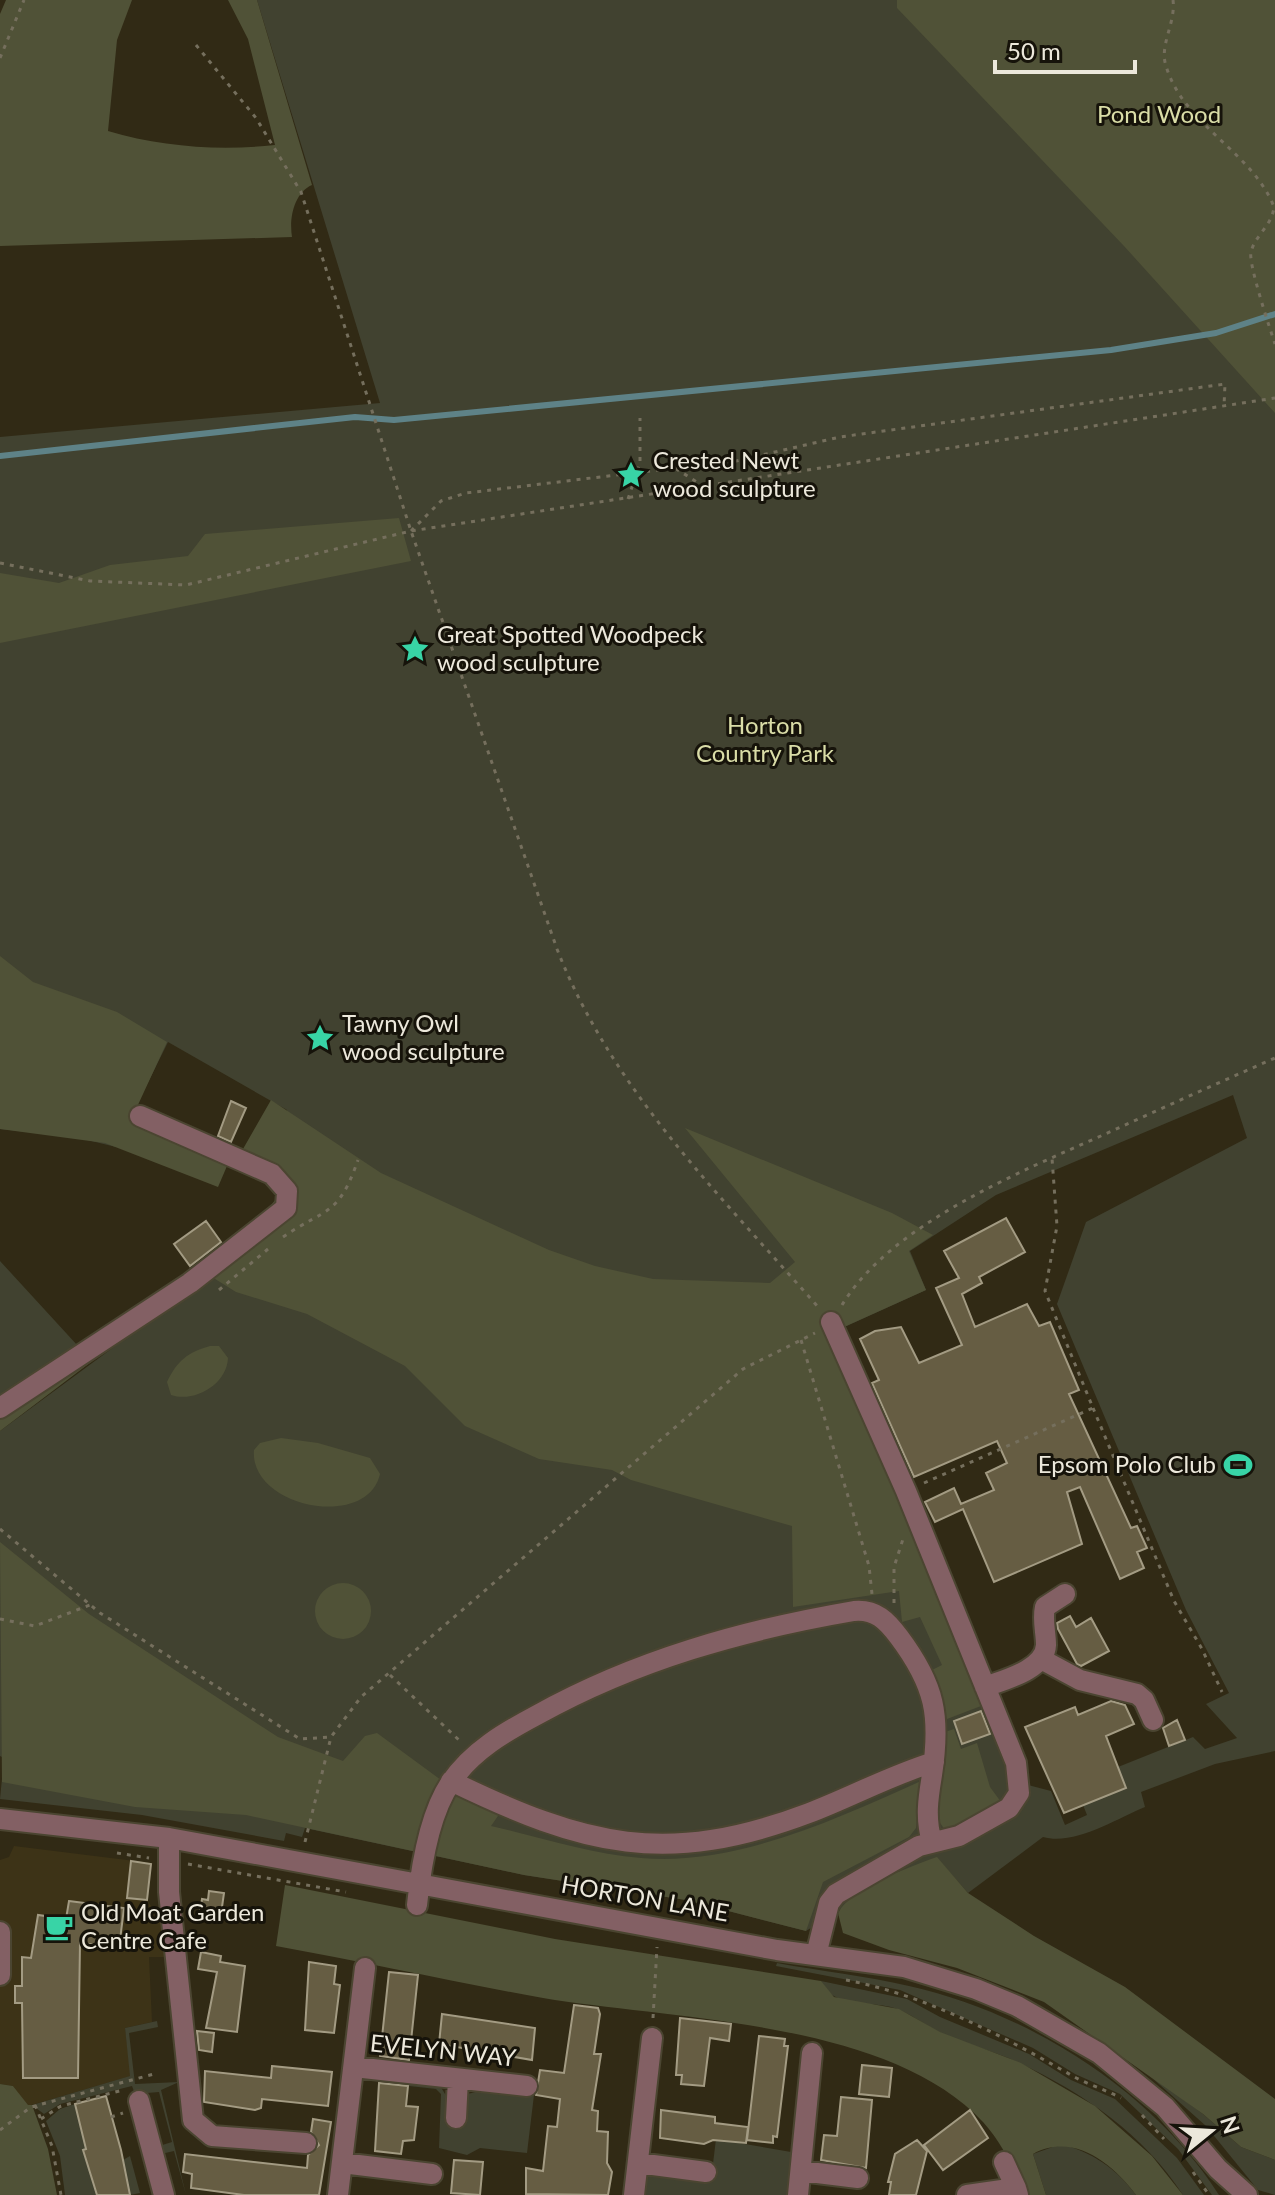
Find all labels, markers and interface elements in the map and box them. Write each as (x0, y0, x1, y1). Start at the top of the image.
scale bar (995, 24, 1135, 74)
text: 50 m (1007, 36, 1061, 65)
park label: Pond Wood (1097, 99, 1221, 128)
place label: Crested Newt wood sculpture (653, 445, 816, 502)
place icon: Crested Newt wood sculpture (616, 460, 646, 490)
place label: Great Spotted Woodpeck wood sculpture (437, 619, 704, 676)
place icon: Great Spotted Woodpeck wood sculpture (400, 634, 430, 664)
park label: Horton Country Park (696, 710, 835, 767)
place label: Tawny Owl wood sculpture (342, 1008, 505, 1065)
place icon: Tawny Owl wood sculpture (305, 1023, 335, 1053)
place label: Epsom Polo Club (1038, 1449, 1216, 1478)
sports icon: Epsom Polo Club (1223, 1450, 1253, 1480)
street label: HORTON LANE (559, 1868, 731, 1927)
place label: Old Moat Garden Centre Cafe (81, 1897, 264, 1954)
cafe icon: Old Moat Garden Centre Cafe (44, 1912, 74, 1942)
street label: EVELYN WAY (369, 2027, 518, 2072)
north arrow (1171, 2091, 1251, 2171)
text: N (1215, 2112, 1246, 2137)

